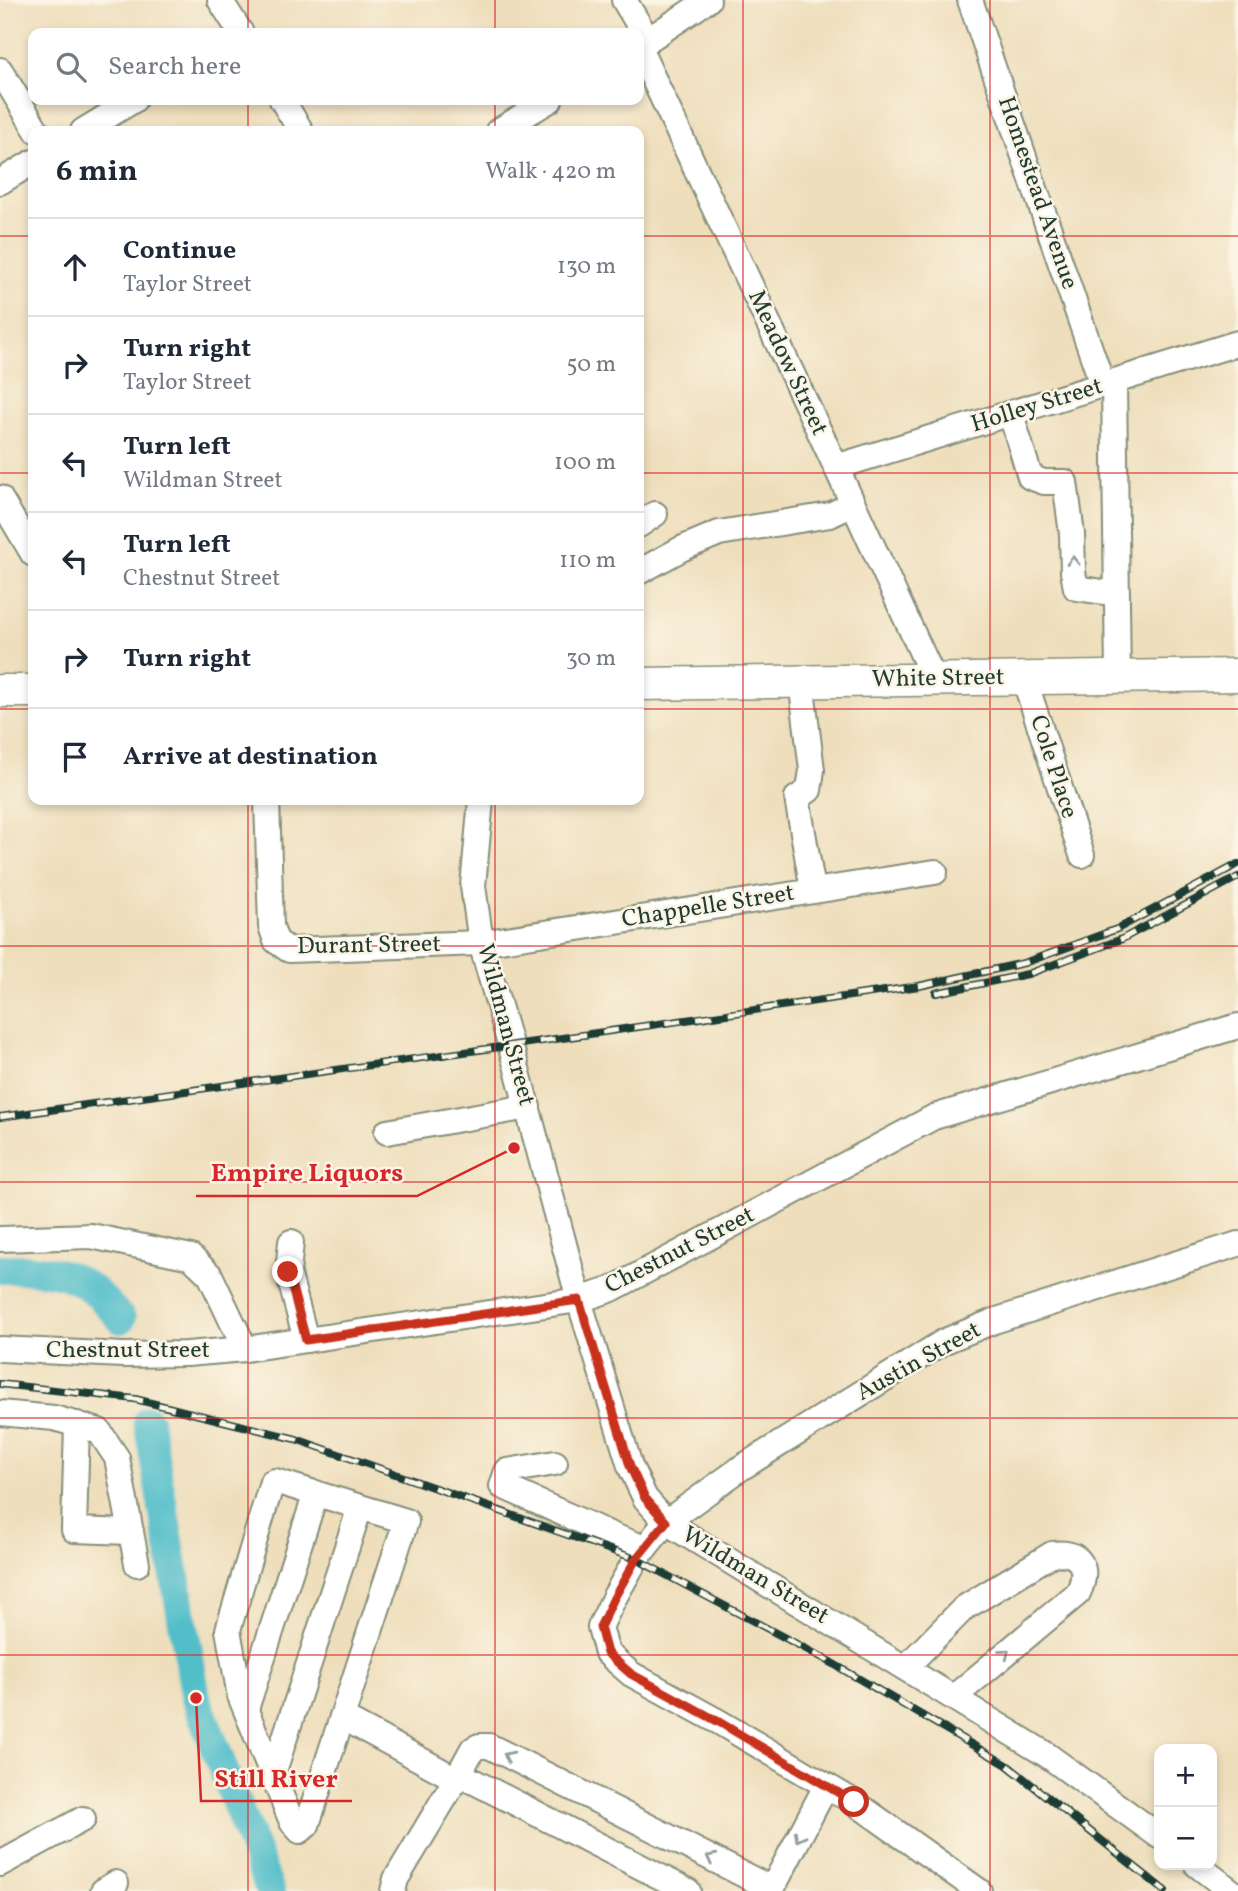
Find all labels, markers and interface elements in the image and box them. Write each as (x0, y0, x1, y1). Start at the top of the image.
search box (28, 28, 644, 105)
icon: search (52, 48, 90, 86)
text: Search here (108, 49, 241, 85)
street label: Homestead Avenue (988, 92, 1086, 294)
text: 6 min (56, 151, 138, 193)
text: Walk · 420 m (485, 156, 616, 188)
text: Continue (123, 233, 236, 269)
icon: ahead (56, 248, 94, 286)
text: 130 m (557, 251, 616, 283)
text: Taylor Street (123, 269, 252, 301)
street label: Meadow Street (738, 285, 836, 441)
text: Turn right (123, 331, 251, 367)
icon: right (56, 346, 94, 384)
text: 50 m (567, 349, 616, 381)
text: Taylor Street (123, 367, 252, 399)
street label: Holley Street (967, 370, 1107, 442)
text: Turn left (123, 429, 231, 465)
icon: left (56, 444, 94, 482)
text: 100 m (554, 447, 616, 479)
text: Wildman Street (123, 465, 283, 497)
text: Turn left (123, 527, 231, 563)
icon: left (56, 542, 94, 580)
text: 110 m (559, 545, 616, 577)
one-way arrow (1065, 555, 1081, 565)
text: Chestnut Street (123, 563, 280, 595)
icon: right (56, 640, 94, 678)
text: Turn right (123, 641, 251, 677)
text: 30 m (566, 643, 616, 675)
street label: White Street (871, 661, 1005, 697)
street label: Cole Place (1020, 711, 1086, 823)
icon: arrive (56, 738, 94, 776)
text: Arrive at destination (123, 739, 378, 775)
street label: Chappelle Street (619, 877, 797, 937)
street label: Durant Street (297, 928, 441, 964)
street label: Wildman Street (467, 940, 543, 1110)
callout: Empire Liquors (196, 1149, 417, 1196)
text: Empire Liquors (211, 1156, 403, 1192)
street label: Chestnut Street (599, 1199, 761, 1303)
route end (272, 1256, 303, 1287)
street label: Austin Street (850, 1314, 988, 1410)
street label: Chestnut Street (46, 1334, 210, 1368)
street label: Wildman Street (675, 1519, 835, 1633)
one-way arrow (997, 1649, 1010, 1661)
map controls (1154, 1744, 1217, 1870)
button: + (1154, 1744, 1217, 1807)
one-way arrow (503, 1751, 515, 1765)
callout: Still River (201, 1754, 352, 1801)
text: Still River (214, 1762, 338, 1798)
route start (838, 1786, 869, 1817)
button: − (1154, 1807, 1217, 1870)
one-way arrow (794, 1830, 807, 1842)
one-way arrow (706, 1853, 718, 1867)

